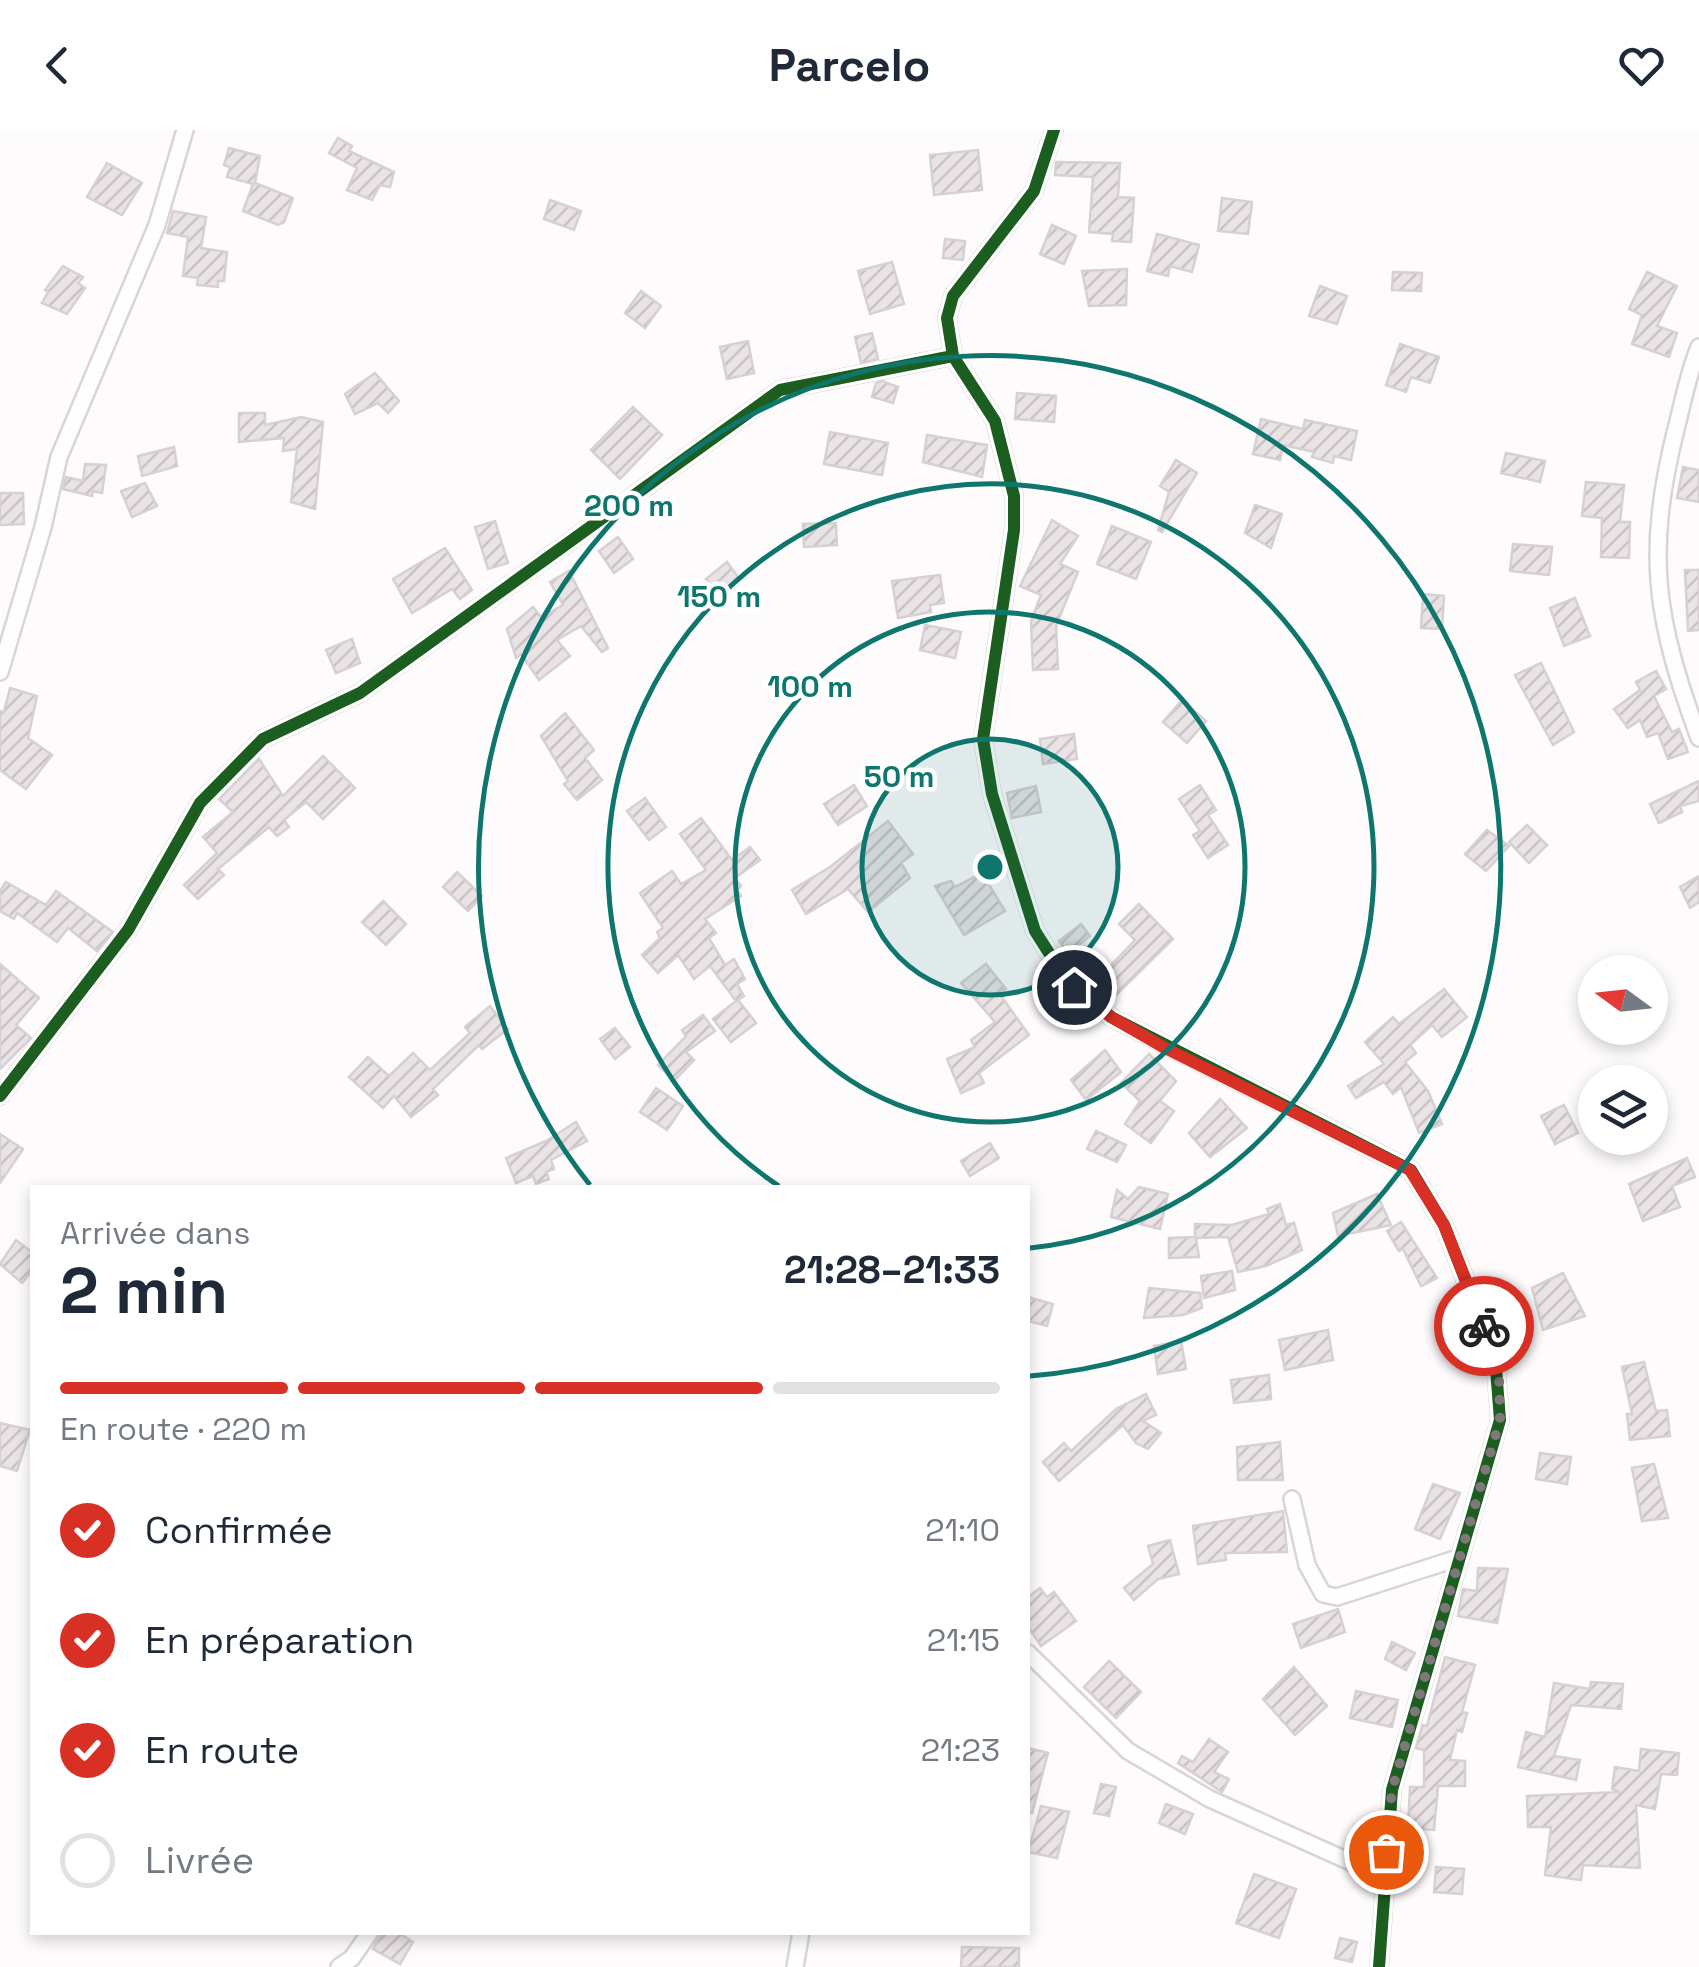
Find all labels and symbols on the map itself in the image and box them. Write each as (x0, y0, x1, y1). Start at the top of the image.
text: 200 m (584, 486, 674, 525)
text: 150 m (677, 577, 761, 616)
text: 100 m (767, 667, 853, 706)
text: 50 m (864, 757, 934, 796)
centre of rings (972, 849, 1008, 885)
pin (1032, 945, 1117, 1030)
north arrow (1578, 955, 1668, 1045)
courier (1434, 1276, 1534, 1376)
pin (1344, 1810, 1429, 1895)

